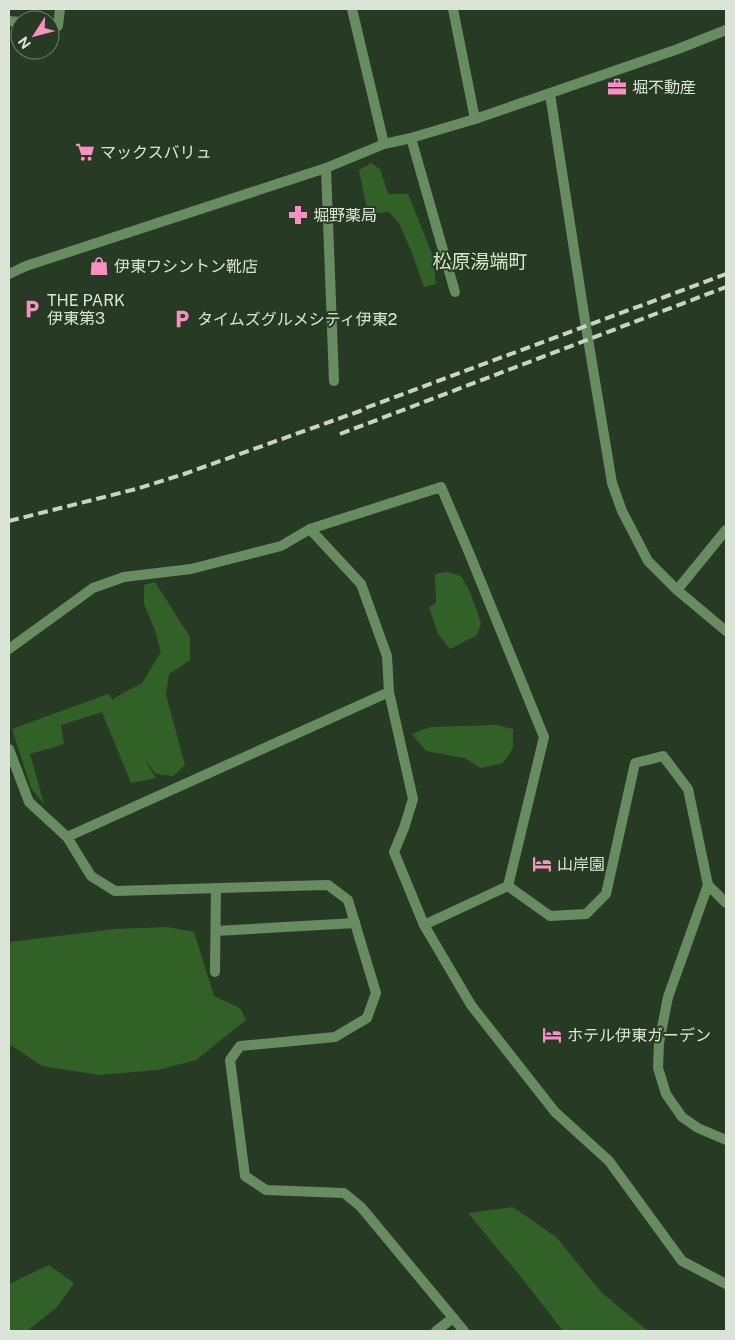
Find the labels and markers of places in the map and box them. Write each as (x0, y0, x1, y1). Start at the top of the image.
office icon: 堀不動産 (606, 76, 628, 98)
place label: 堀不動産 (632, 78, 696, 97)
supermarket icon: マックスバリュ (74, 141, 96, 163)
place label: マックスバリュ (100, 143, 212, 162)
pharmacy icon: 堀野薬局 (287, 204, 309, 226)
place label: 堀野薬局 (313, 206, 377, 225)
shop icon: 伊東ワシントン靴店 (88, 255, 110, 277)
place label: 伊東ワシントン靴店 (114, 257, 258, 276)
place label: THE PARK 伊東第3 (47, 291, 125, 328)
parking icon: THE PARK 伊東第3 (21, 298, 43, 320)
parking icon: タイムズグルメシティ伊東2 (171, 308, 193, 330)
place label: タイムズグルメシティ伊東2 (197, 310, 397, 329)
hotel icon: 山岸園 (531, 853, 553, 875)
place label: 山岸園 (557, 855, 605, 874)
hotel icon: ホテル伊東ガーデン (541, 1024, 563, 1046)
place label: ホテル伊東ガーデン (567, 1026, 711, 1045)

